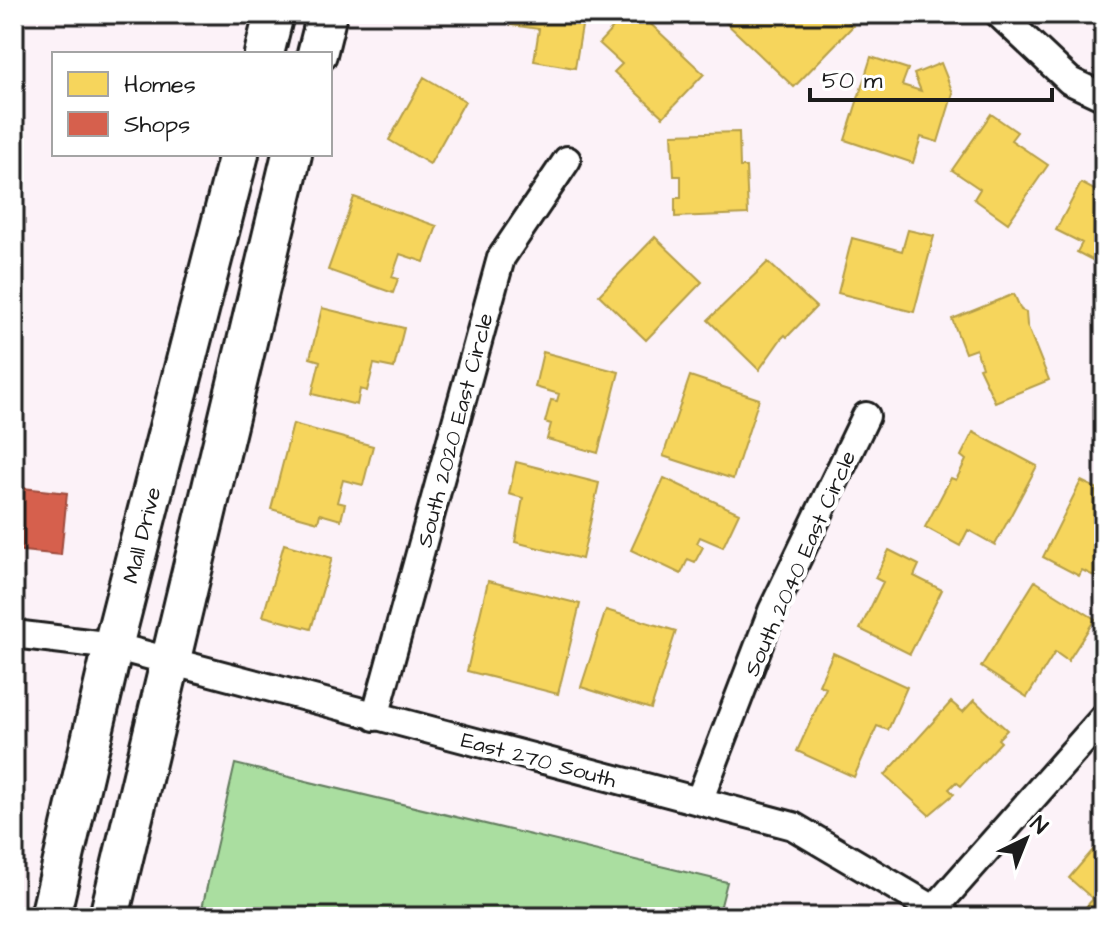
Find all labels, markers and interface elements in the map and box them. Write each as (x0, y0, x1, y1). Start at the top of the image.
legend (52, 52, 332, 156)
scale bar (810, 52, 1052, 102)
text: 50 m (822, 64, 883, 98)
text: Homes (124, 68, 196, 102)
text: Shops (124, 108, 190, 142)
street label: South 2020 East Circle (409, 310, 502, 551)
street label: South 2040 East Circle (737, 446, 864, 681)
street label: Mall Drive (116, 484, 169, 587)
street label: East 270 South (458, 725, 620, 796)
north arrow (986, 799, 1066, 879)
text: N (1023, 809, 1054, 842)

